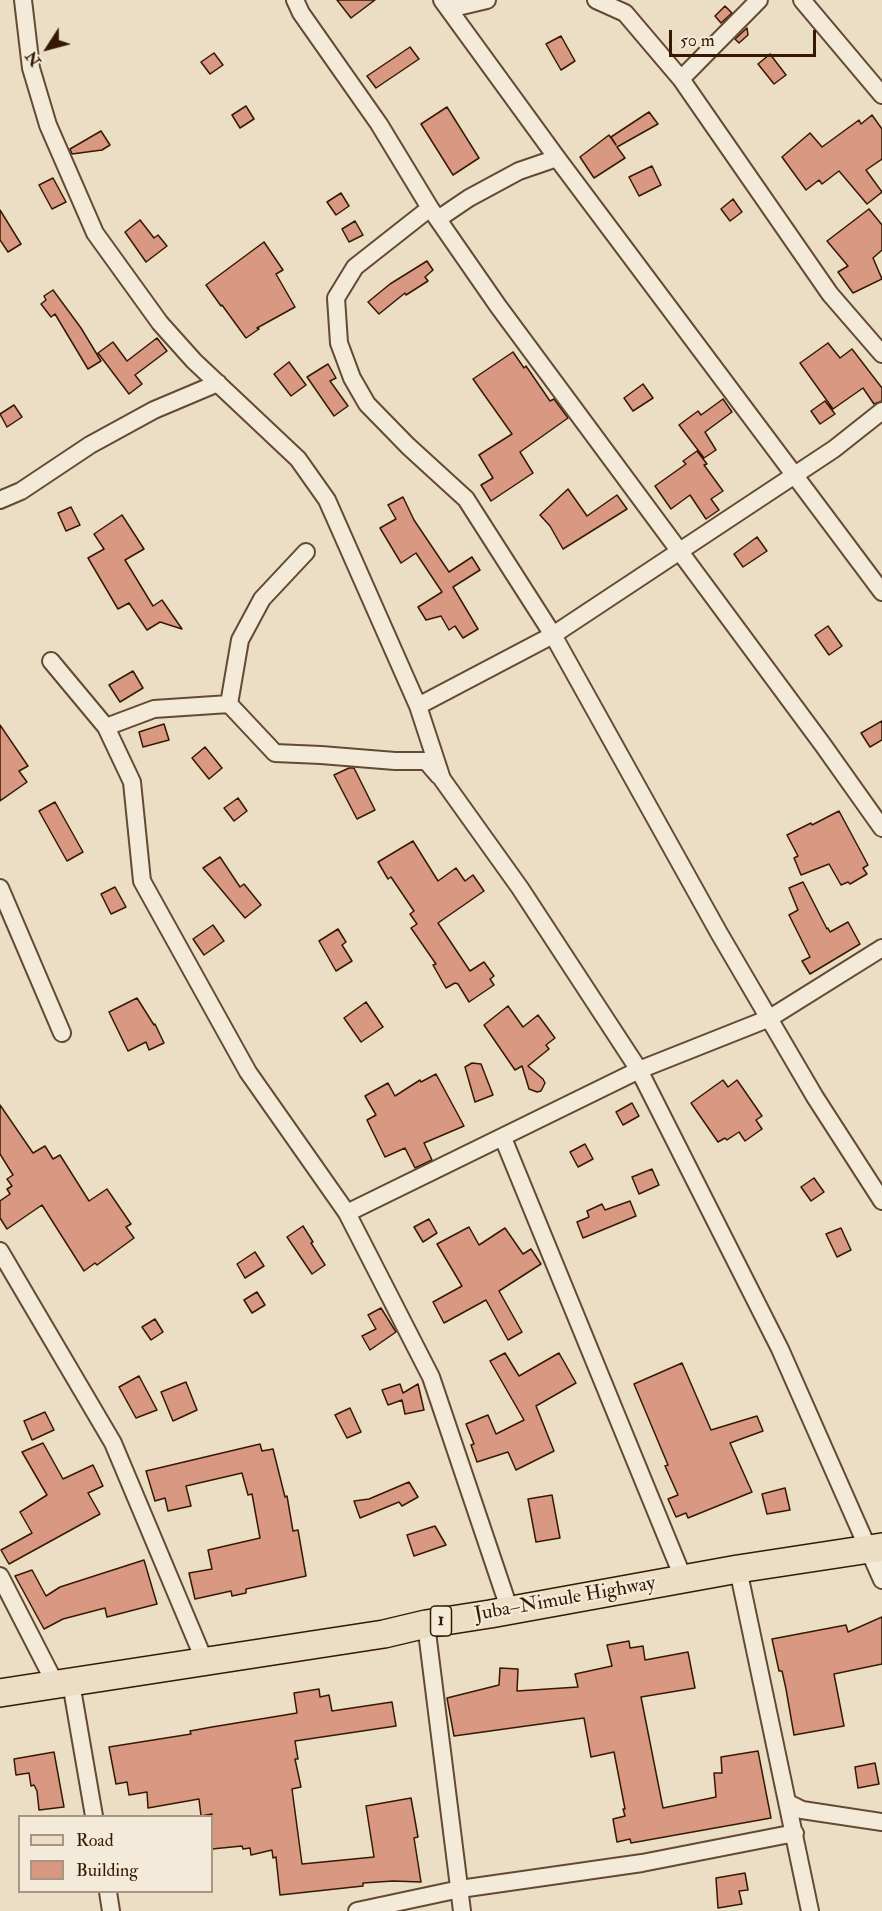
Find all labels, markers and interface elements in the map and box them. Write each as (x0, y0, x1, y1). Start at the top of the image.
north arrow (18, 18, 78, 78)
scale bar (672, 18, 819, 56)
text: 50 m (680, 29, 715, 52)
text: N (21, 47, 46, 70)
street label: Juba–Nimule Highway (473, 1572, 657, 1628)
road number: 1 (430, 1606, 452, 1636)
legend (18, 1815, 213, 1893)
text: Road (76, 1829, 114, 1852)
text: Building (76, 1859, 138, 1882)

